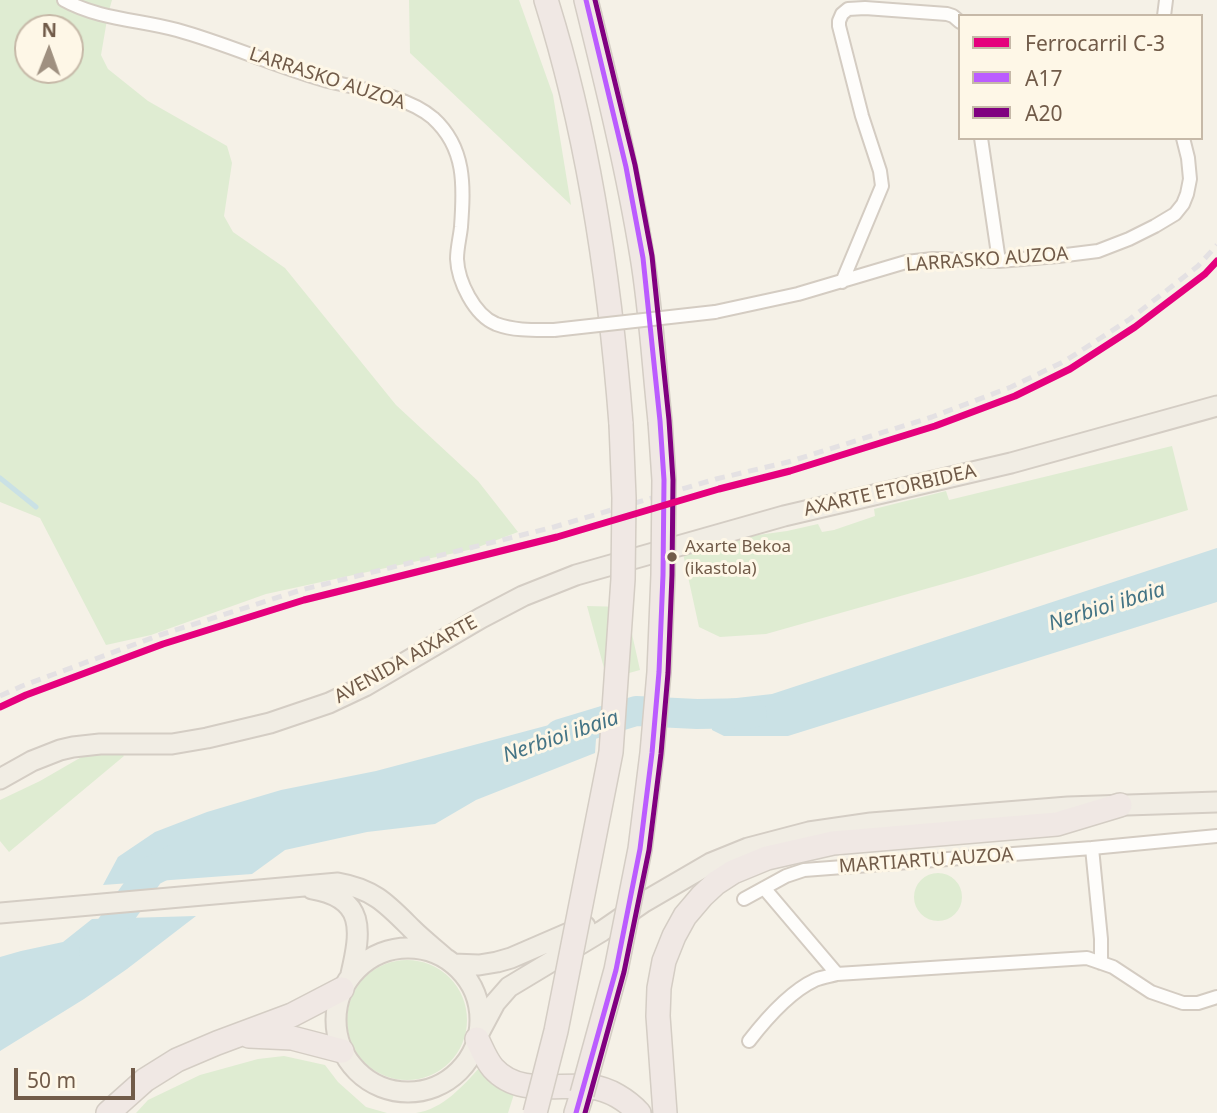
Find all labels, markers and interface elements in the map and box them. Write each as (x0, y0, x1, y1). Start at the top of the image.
north arrow (14, 14, 84, 84)
legend (958, 14, 1203, 140)
text: N (41, 17, 57, 43)
text: Ferrocarril C-3 (1025, 29, 1165, 57)
street label: LARRASKO AUZOA (246, 43, 408, 115)
text: A17 (1025, 64, 1062, 92)
text: A20 (1025, 99, 1062, 127)
street label: LARRASKO AUZOA (905, 243, 1069, 277)
street label: AXARTE ETORBIDEA (802, 460, 978, 522)
place label: Axarte Bekoa (ikastola) (685, 537, 791, 577)
marker: Axarte Bekoa (ikastola) (665, 550, 679, 564)
water label: Nerbioi ibaia (1046, 577, 1168, 637)
street label: AVENIDA AIXARTE (331, 611, 481, 709)
water label: Nerbioi ibaia (500, 705, 622, 769)
street label: MARTIARTU AUZOA (838, 844, 1014, 878)
scale bar (18, 1054, 138, 1098)
text: 50 m (27, 1066, 76, 1094)

